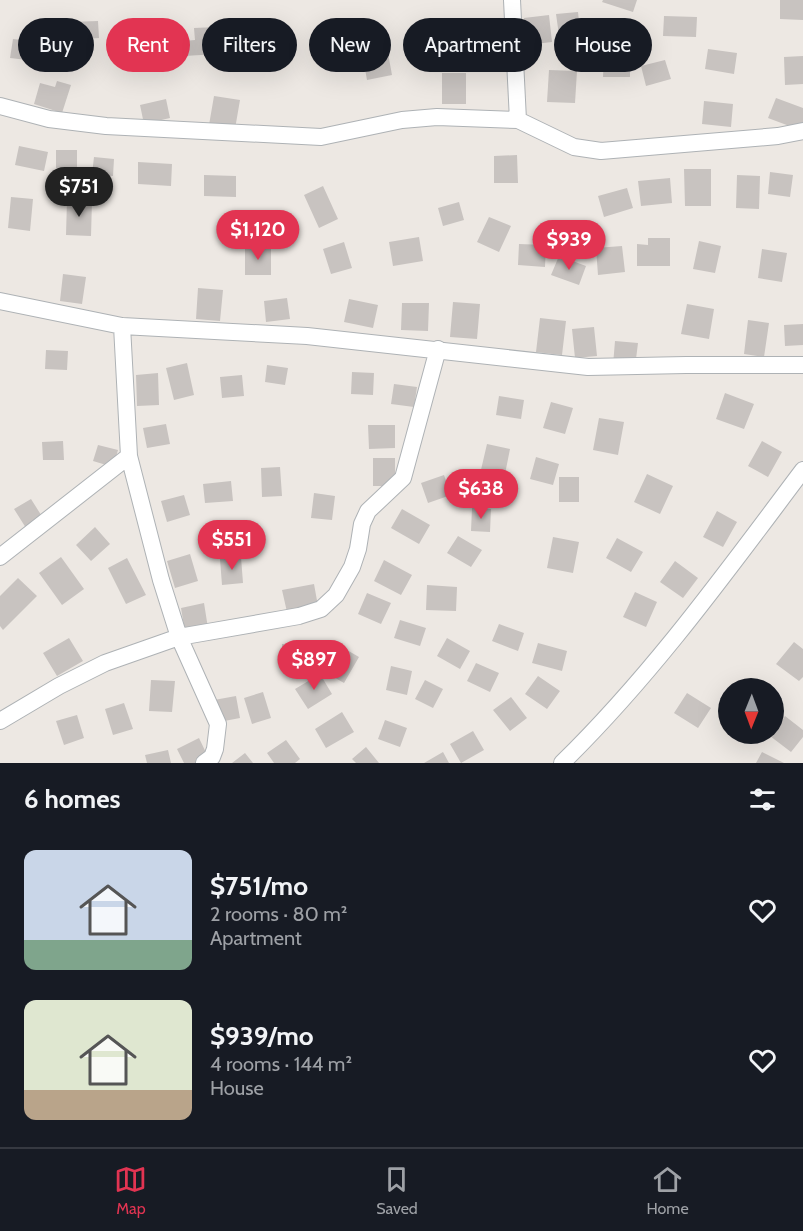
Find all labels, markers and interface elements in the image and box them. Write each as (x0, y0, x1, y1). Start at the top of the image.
chip: Buy (18, 18, 94, 72)
chip: Rent (106, 18, 190, 72)
chip: Filters (202, 18, 297, 72)
chip: New (309, 18, 391, 72)
chip: Apartment (403, 18, 542, 72)
chip: House (554, 18, 652, 72)
pin: $751 (43, 167, 115, 218)
text: $751 (59, 174, 99, 198)
pin: $1,120 (209, 210, 307, 261)
text: $1,120 (230, 217, 286, 241)
pin: $939 (533, 220, 605, 271)
text: $939 (547, 227, 591, 251)
pin: $638 (445, 469, 517, 520)
text: $638 (458, 476, 504, 500)
pin: $551 (196, 520, 268, 571)
text: $551 (212, 527, 252, 551)
pin: $897 (278, 640, 350, 691)
text: $897 (291, 647, 337, 671)
north arrow (718, 678, 784, 744)
map controls (718, 678, 784, 744)
text: 6 homes (24, 783, 121, 815)
icon: filters (746, 783, 779, 816)
text: $751/mo (210, 870, 308, 902)
icon: home (72, 874, 144, 946)
icon: heart (746, 894, 779, 927)
text: 2 rooms · 80 m² (210, 902, 347, 926)
text: Apartment (210, 926, 302, 950)
text: $939/mo (210, 1020, 314, 1052)
icon: home (72, 1024, 144, 1096)
icon: heart (746, 1044, 779, 1077)
text: 4 rooms · 144 m² (210, 1052, 352, 1076)
text: House (210, 1076, 264, 1100)
tab: Map (114, 1163, 147, 1218)
tab: Saved (376, 1163, 418, 1218)
tab: Home (647, 1163, 689, 1218)

